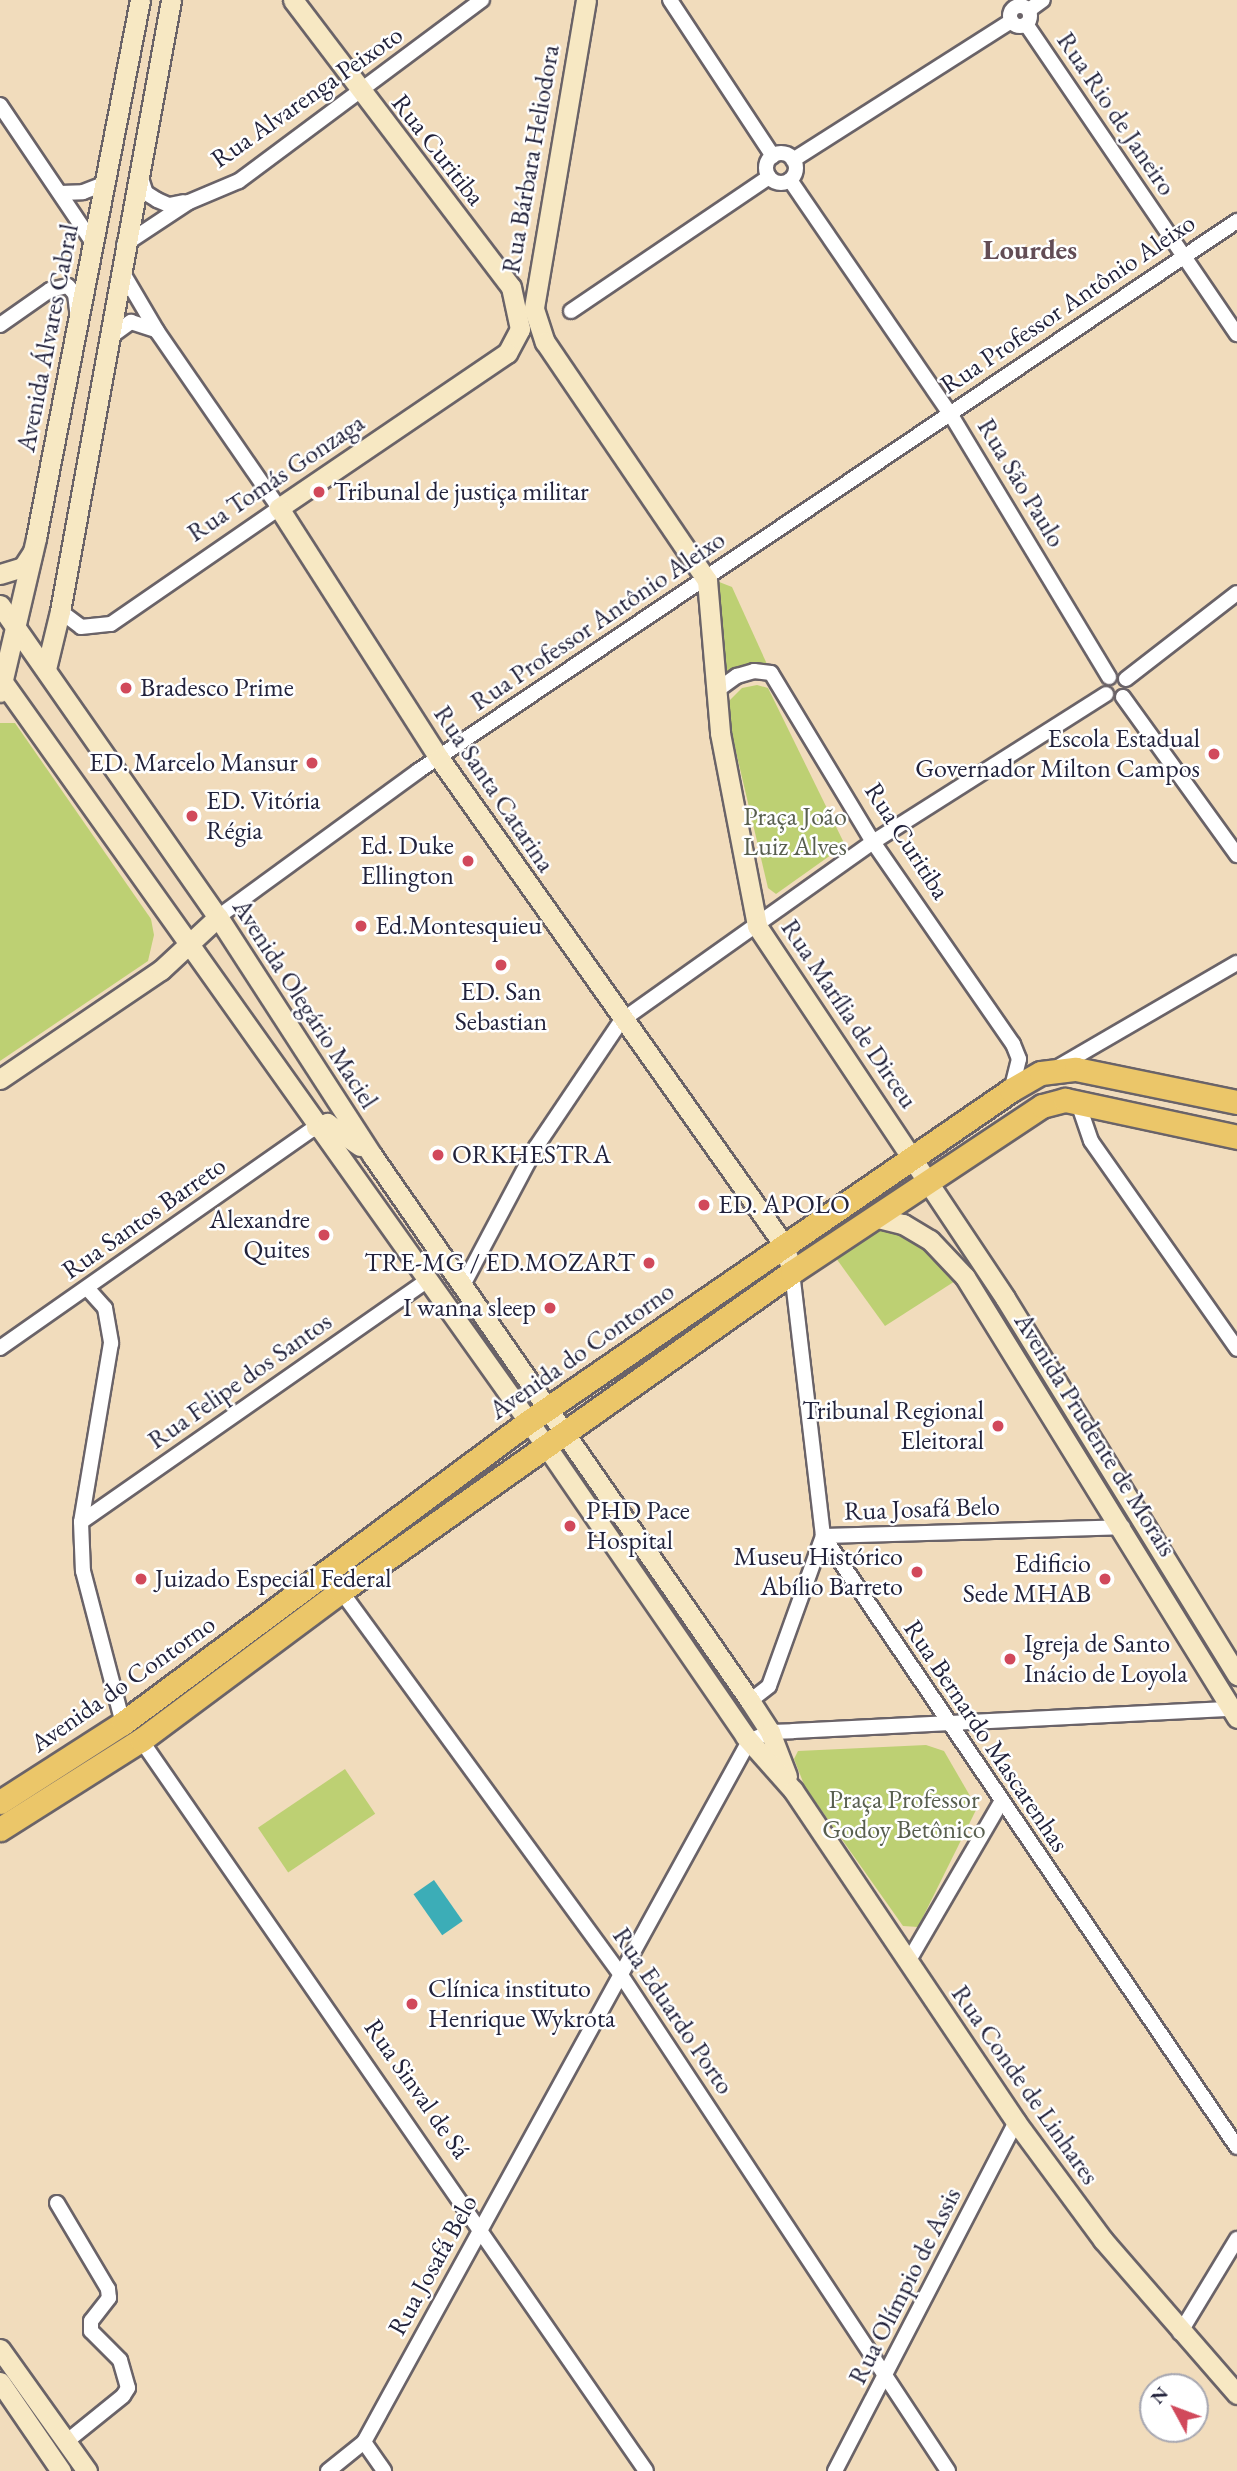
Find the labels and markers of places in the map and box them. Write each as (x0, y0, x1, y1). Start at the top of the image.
place label: Tribunal de justiça militar (333, 476, 589, 508)
marker: Tribunal de justiça militar (311, 484, 327, 500)
place label: Bradesco Prime (140, 672, 294, 704)
marker: Bradesco Prime (118, 680, 134, 696)
place label: Escola Estadual Governador Milton Campos (915, 723, 1200, 784)
marker: Escola Estadual Governador Milton Campos (1206, 746, 1222, 762)
place label: ED. Marcelo Mansur (89, 747, 298, 779)
marker: ED. Marcelo Mansur (304, 755, 320, 771)
place label: ED. Vitória Régia (206, 785, 320, 846)
marker: ED. Vitória Régia (184, 808, 200, 824)
place label: Ed. Duke Ellington (360, 830, 454, 892)
marker: Ed. Duke Ellington (460, 853, 476, 869)
place label: Ed.Montesquieu (375, 910, 542, 942)
marker: Ed.Montesquieu (353, 918, 369, 934)
marker: ED. San Sebastian (493, 957, 509, 973)
place label: ED. San Sebastian (455, 976, 547, 1038)
place label: ORKHESTRA (452, 1139, 611, 1171)
marker: ORKHESTRA (430, 1147, 446, 1163)
place label: ED. APOLO (718, 1189, 850, 1221)
marker: ED. APOLO (696, 1197, 712, 1213)
place label: Alexandre Quites (209, 1204, 310, 1266)
marker: Alexandre Quites (316, 1227, 332, 1243)
place label: TRE-MG / ED.MOZART (364, 1247, 635, 1279)
marker: TRE-MG / ED.MOZART (641, 1255, 657, 1271)
place label: I wanna sleep (403, 1292, 536, 1324)
marker: I wanna sleep (542, 1300, 558, 1316)
place label: Tribunal Regional Eleitoral (802, 1395, 984, 1456)
marker: Tribunal Regional Eleitoral (990, 1418, 1006, 1434)
place label: PHD Pace Hospital (586, 1495, 690, 1556)
marker: PHD Pace Hospital (560, 1516, 580, 1536)
place label: Museu Histórico Abílio Barreto (734, 1541, 903, 1602)
place label: Edificio Sede MHAB (963, 1548, 1091, 1610)
place label: Juizado Especial Federal (155, 1563, 392, 1595)
marker: Museu Histórico Abílio Barreto (909, 1564, 925, 1580)
marker: Juizado Especial Federal (133, 1571, 149, 1587)
marker: Edificio Sede MHAB (1097, 1571, 1113, 1587)
place label: Igreja de Santo Inácio de Loyola (1024, 1628, 1188, 1690)
marker: Igreja de Santo Inácio de Loyola (1002, 1651, 1018, 1667)
place label: Clínica instituto Henrique Wykrota (428, 1973, 615, 2035)
marker: Clínica instituto Henrique Wykrota (402, 1994, 422, 2014)

